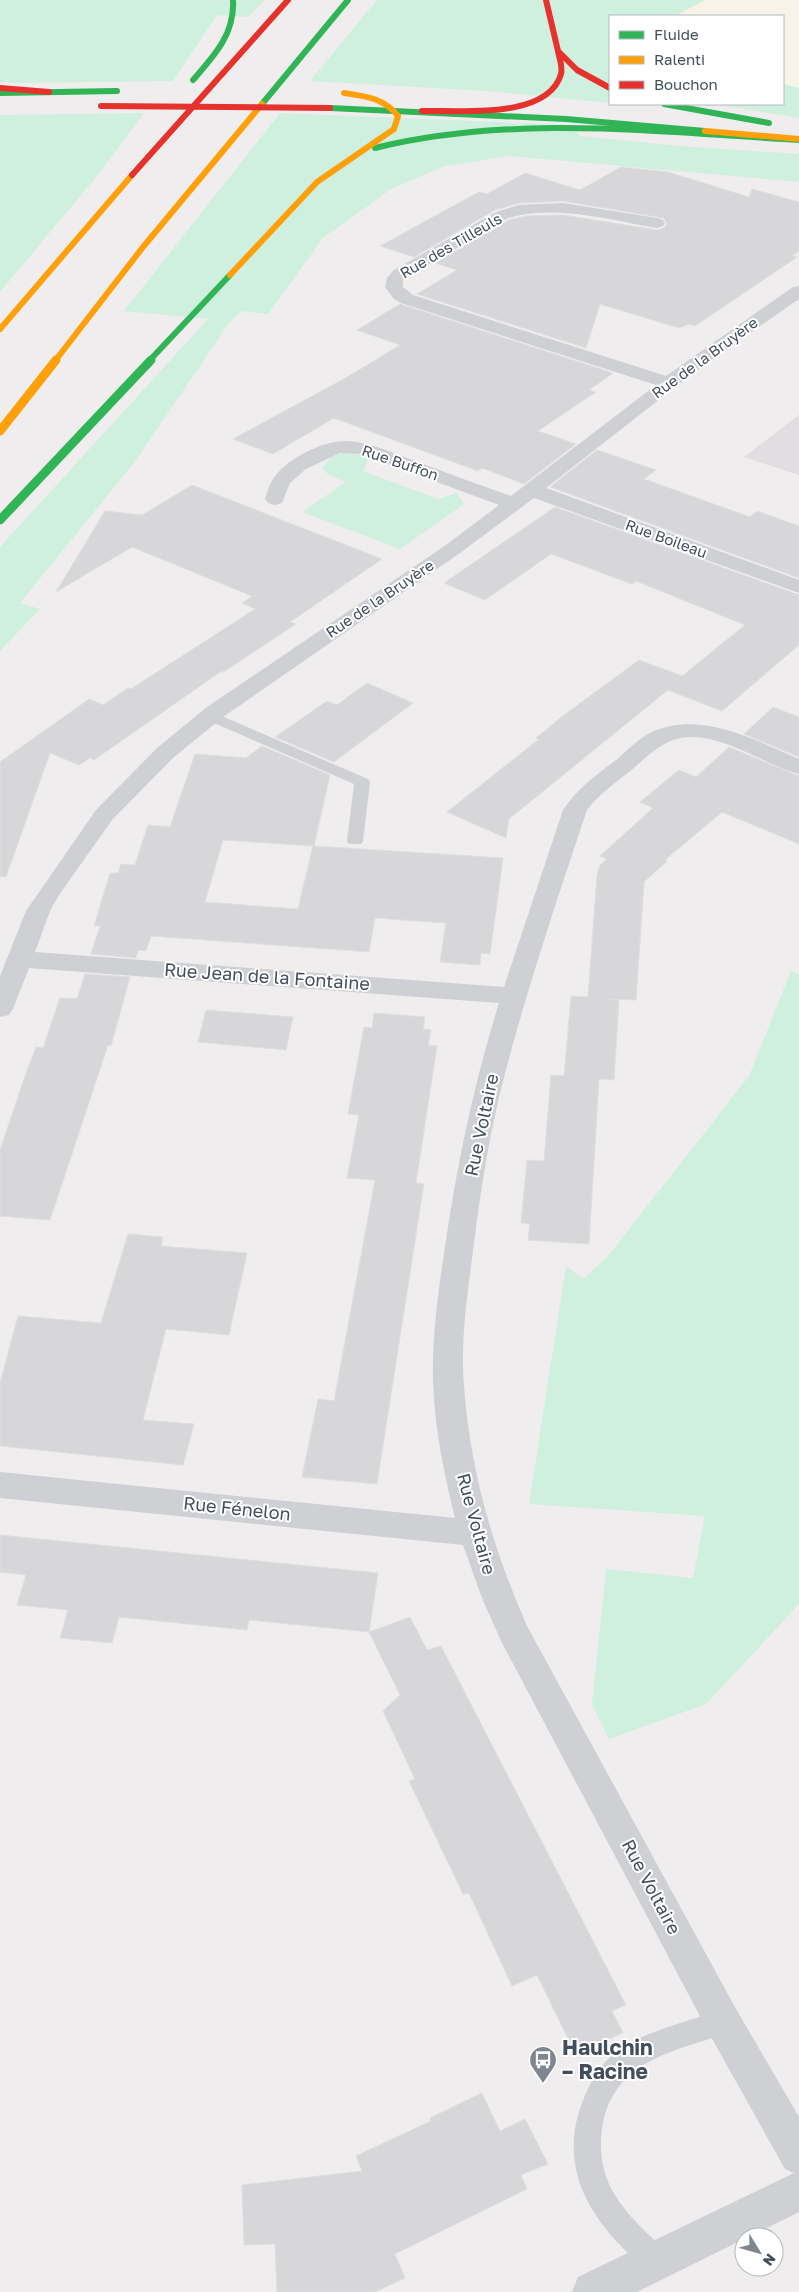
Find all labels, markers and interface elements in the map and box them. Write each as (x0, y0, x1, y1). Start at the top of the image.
legend (609, 15, 784, 105)
text: Fluide (654, 25, 699, 43)
text: Ralenti (654, 50, 705, 68)
text: Bouchon (654, 75, 718, 93)
street label: Rue des Tilleuls (396, 209, 505, 282)
street label: Rue de la Bruyère (648, 313, 761, 402)
street label: Rue Buffon (360, 441, 441, 484)
street label: Rue Boileau (623, 515, 710, 561)
street label: Rue de la Bruyère (322, 555, 437, 641)
street label: Rue Jean de la Fontaine (163, 958, 371, 994)
street label: Rue Voltaire (459, 1071, 503, 1178)
street label: Rue Voltaire (453, 1470, 501, 1577)
street label: Rue Fénelon (182, 1491, 292, 1525)
street label: Rue Voltaire (618, 1835, 686, 1938)
place label: Haulchin – Racine (562, 2034, 653, 2084)
bus stop icon: Haulchin – Racine (528, 2045, 558, 2084)
north arrow (734, 2227, 784, 2277)
text: N (760, 2251, 780, 2269)

